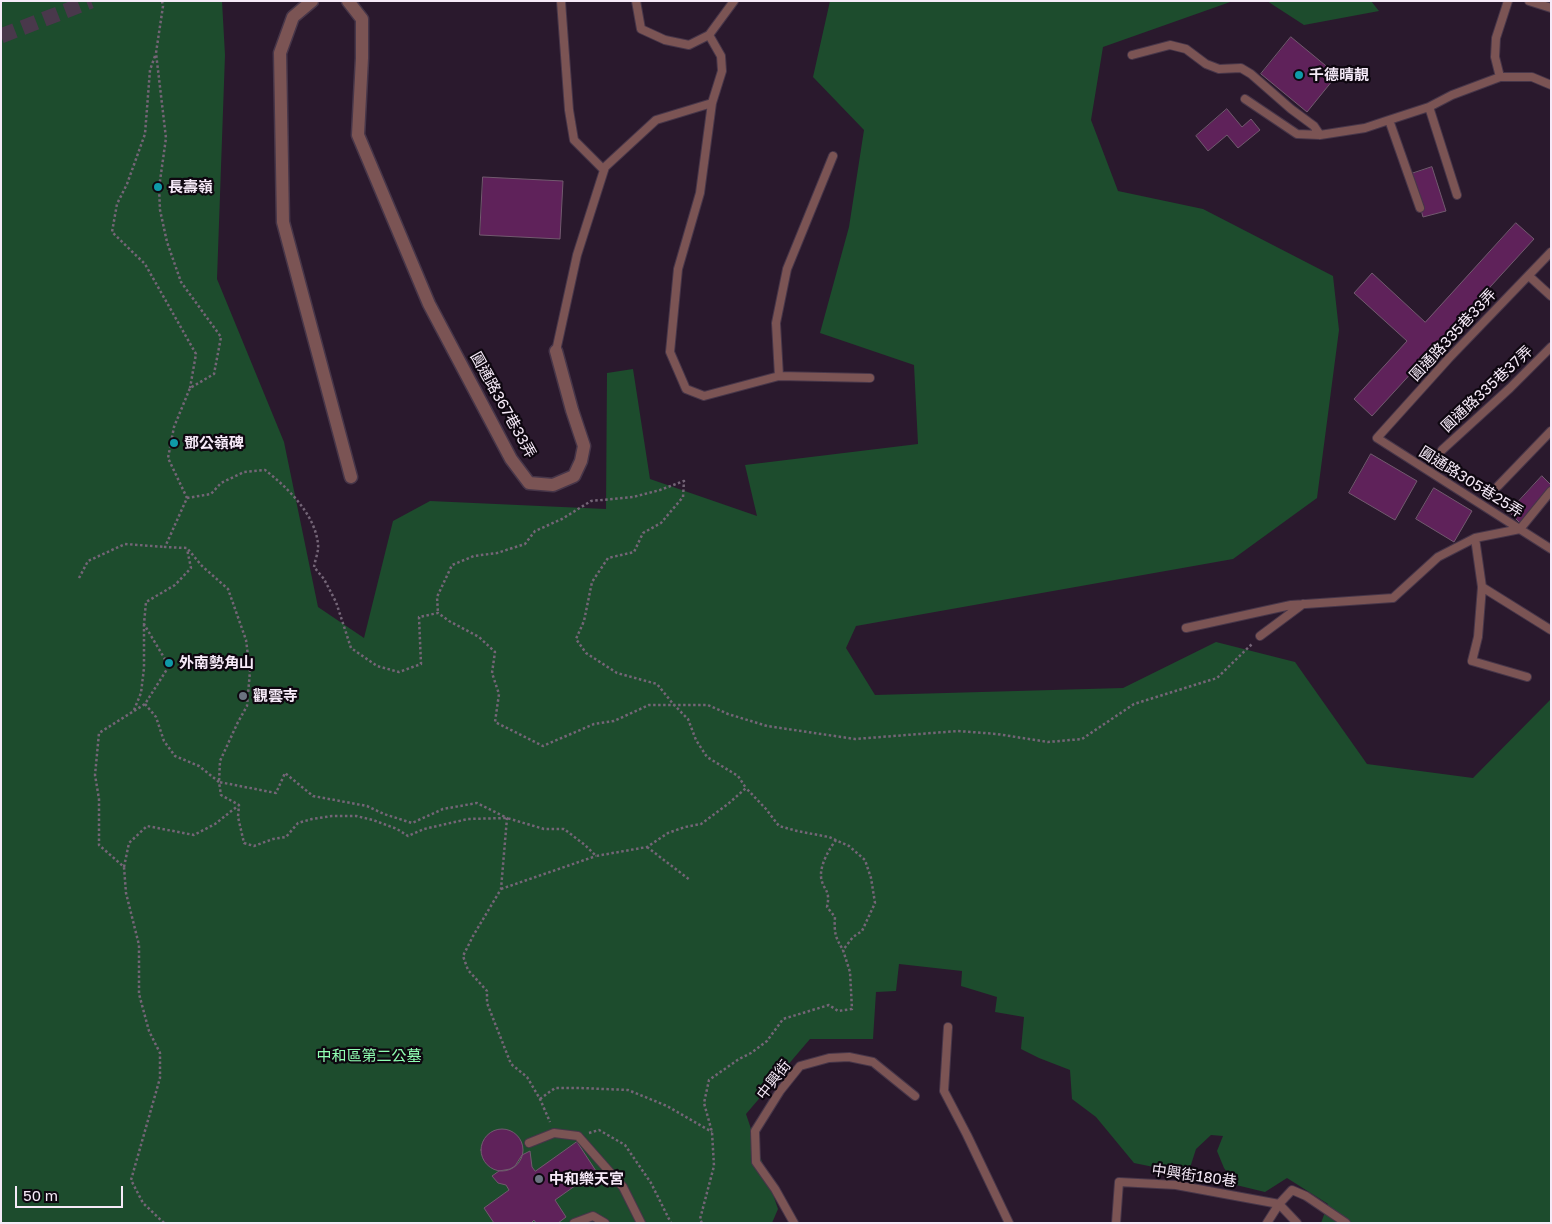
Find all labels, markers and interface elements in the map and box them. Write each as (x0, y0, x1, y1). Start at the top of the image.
place label: 千德晴靚 (1309, 66, 1369, 84)
marker: 千德晴靚 (1293, 69, 1305, 81)
place label: 長壽嶺 (168, 178, 213, 196)
marker: 長壽嶺 (152, 181, 164, 193)
street label: 圓通路335巷33弄 (1406, 285, 1500, 385)
street label: 圓通路335巷37弄 (1438, 342, 1536, 436)
street label: 圓通路367巷33弄 (466, 349, 540, 461)
place label: 鄧公嶺碑 (184, 434, 244, 452)
marker: 鄧公嶺碑 (168, 437, 180, 449)
street label: 圓通路305巷25弄 (1416, 443, 1526, 521)
place label: 外南勢角山 (179, 654, 254, 672)
marker: 外南勢角山 (163, 657, 175, 669)
place label: 觀雲寺 (253, 687, 298, 705)
marker: 觀雲寺 (237, 690, 249, 702)
park label: 中和區第二公墓 (317, 1047, 421, 1065)
street label: 中興街 (753, 1057, 795, 1103)
street label: 中興街180巷 (1150, 1161, 1238, 1191)
place label: 中和樂天宮 (549, 1170, 624, 1188)
marker: 中和樂天宮 (533, 1173, 545, 1185)
scale bar (18, 1176, 125, 1208)
text: 50 m (23, 1186, 58, 1204)

